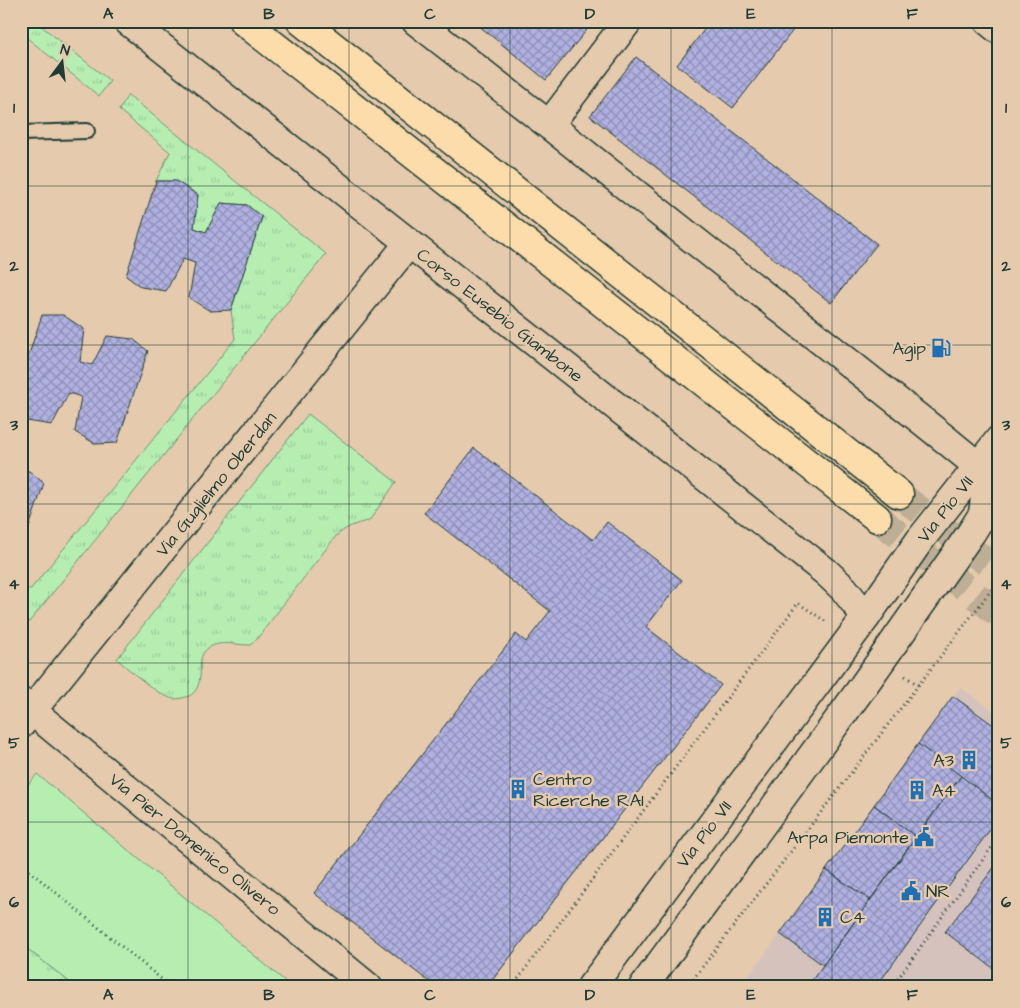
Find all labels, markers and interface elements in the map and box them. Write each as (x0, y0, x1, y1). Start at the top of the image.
text: A (103, 3, 114, 25)
text: B (263, 3, 275, 25)
text: C (424, 3, 436, 25)
text: D (585, 3, 596, 25)
text: E (746, 3, 756, 25)
text: F (906, 3, 918, 25)
north arrow (38, 38, 88, 88)
text: N (58, 40, 72, 61)
text: 1 (13, 97, 16, 119)
text: 1 (1005, 97, 1008, 119)
street label: Corso Eusebio Giambone (411, 242, 588, 389)
text: 2 (8, 255, 19, 277)
text: 2 (1000, 255, 1011, 277)
place label: Agip (892, 336, 926, 362)
fuel station icon: Agip (930, 337, 952, 359)
street label: Via Guglielmo Oberdan (150, 407, 284, 563)
text: 3 (9, 414, 19, 436)
text: 3 (1001, 414, 1011, 436)
street label: Via Pio VII (911, 471, 979, 548)
text: 4 (9, 573, 20, 595)
text: 4 (1001, 573, 1012, 595)
text: 5 (8, 732, 20, 754)
text: 5 (1000, 732, 1012, 754)
place label: A3 (933, 748, 954, 773)
building icon: A3 (958, 749, 980, 771)
street label: Via Pier Domenico Olivero (104, 767, 286, 922)
place label: Centro Ricerche RAI (533, 767, 644, 813)
building icon: Centro Ricerche RAI (507, 778, 529, 800)
place label: A4 (932, 778, 956, 803)
building icon: A4 (906, 779, 928, 801)
street label: Via Pio VII (671, 795, 738, 873)
place label: Arpa Piemonte (787, 825, 909, 850)
public building icon: Arpa Piemonte (913, 826, 935, 848)
place label: NR (926, 879, 950, 904)
public building icon: NR (900, 880, 922, 902)
text: 6 (9, 891, 19, 913)
text: 6 (1001, 891, 1011, 913)
place label: C4 (840, 905, 865, 930)
building icon: C4 (814, 906, 836, 928)
text: A (103, 984, 114, 1006)
text: B (263, 984, 275, 1006)
text: C (424, 984, 436, 1006)
text: D (585, 984, 596, 1006)
text: E (746, 984, 756, 1006)
text: F (906, 984, 918, 1006)

